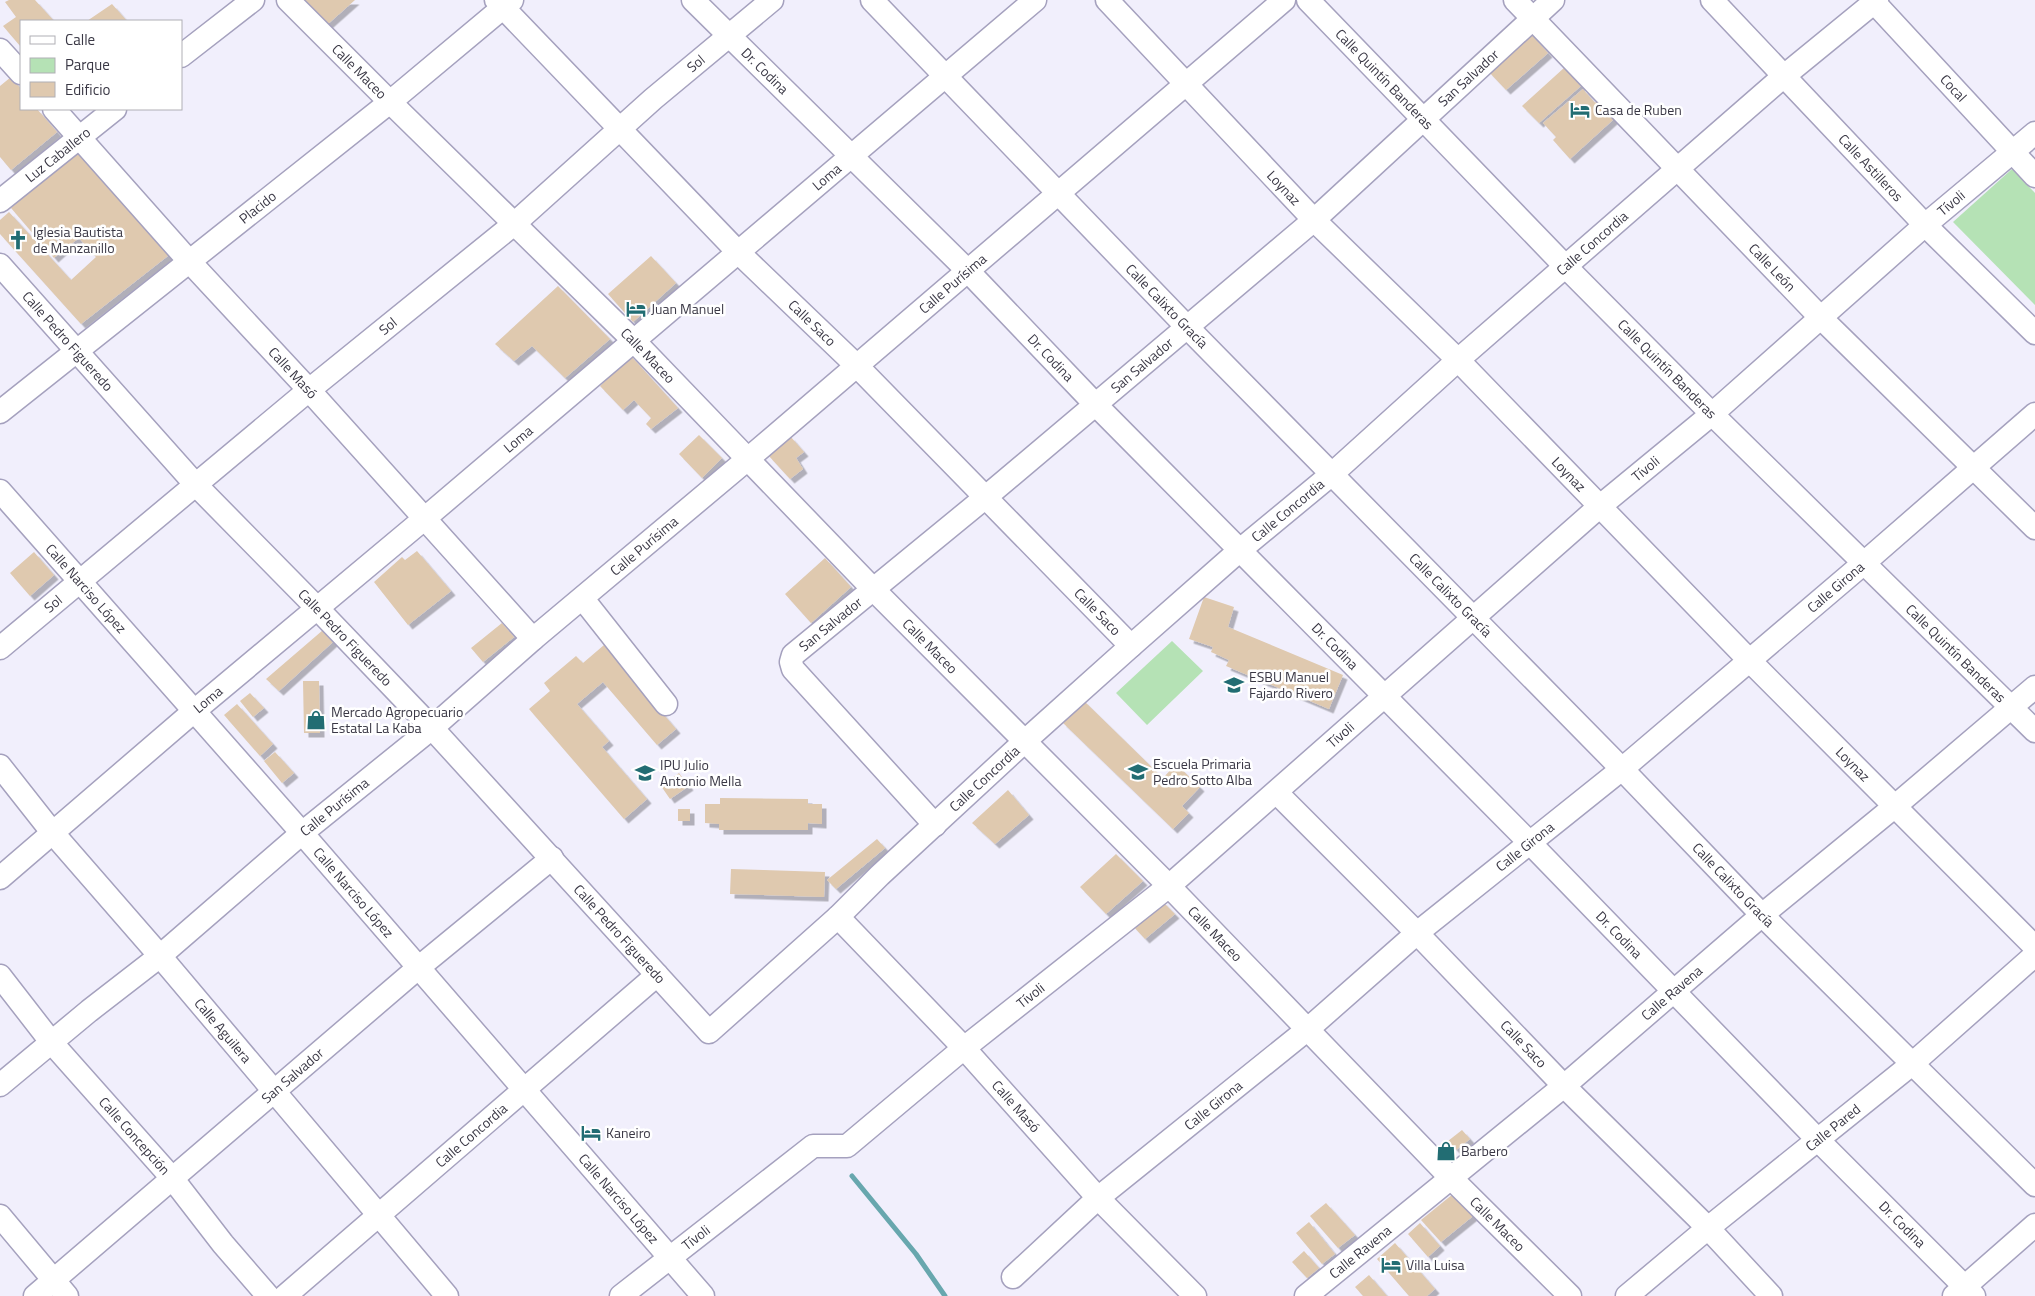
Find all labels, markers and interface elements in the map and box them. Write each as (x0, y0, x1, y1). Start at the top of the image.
legend (20, 20, 182, 110)
street label: Calle Quintín Banderas (1331, 24, 1439, 134)
text: Calle (65, 28, 95, 51)
street label: Calle Maceo (327, 39, 392, 103)
street label: Dr. Codina (737, 42, 794, 99)
street label: San Salvador (1433, 44, 1503, 111)
street label: Sol (682, 49, 709, 77)
text: Parque (65, 53, 110, 76)
street label: Cocal (1936, 69, 1972, 106)
text: Edificio (65, 78, 110, 101)
hotel icon: Casa de Ruben (1569, 99, 1591, 121)
place label: Casa de Ruben (1595, 99, 1682, 120)
street label: Luz Caballero (20, 122, 95, 187)
street label: Calle Astilleros (1834, 129, 1908, 206)
street label: Loma (807, 158, 846, 195)
street label: Loynaz (1262, 165, 1306, 210)
street label: Placido (234, 185, 280, 228)
street label: Tívoli (1932, 185, 1969, 221)
street label: Calle Concordia (1551, 206, 1632, 280)
place label: Iglesia Bautista de Manzanillo (33, 221, 123, 258)
church icon: Iglesia Bautista de Manzanillo (7, 229, 29, 251)
street label: Calle León (1744, 238, 1801, 296)
street label: Calle Purísima (914, 248, 991, 318)
street label: Calle Calixto Gracía (1121, 259, 1213, 353)
street label: Calle Pedro Figueredo (18, 286, 119, 396)
street label: Calle Saco (784, 295, 841, 351)
hotel icon: Juan Manuel (625, 298, 647, 320)
place label: Juan Manuel (651, 298, 724, 319)
street label: Sol (374, 312, 401, 340)
street label: Calle Quintín Banderas (1613, 314, 1722, 423)
street label: Calle Maceo (616, 323, 680, 388)
street label: Dr. Codina (1023, 329, 1079, 386)
street label: San Salvador (1106, 332, 1178, 398)
street label: Calle Masó (264, 342, 323, 403)
street label: Loma (498, 420, 537, 457)
street label: Tívoli (1627, 450, 1664, 486)
street label: Loynaz (1547, 452, 1591, 496)
street label: Calle Concordia (1246, 474, 1329, 547)
street label: Calle Purísima (605, 511, 682, 580)
street label: Calle Narciso López (41, 539, 132, 638)
street label: Calle Calixto Gracía (1405, 548, 1497, 641)
street label: Calle Girona (1802, 556, 1869, 617)
street label: Calle Saco (1070, 583, 1126, 640)
street label: Calle Pedro Figueredo (294, 584, 397, 691)
street label: Sol (39, 589, 66, 617)
street label: San Salvador (794, 591, 866, 656)
street label: Calle Quintín Banderas (1901, 599, 2011, 707)
street label: Calle Maceo (898, 613, 963, 678)
street label: Dr. Codina (1307, 617, 1364, 674)
place label: ESBU Manuel Fajardo Rivero (1249, 666, 1333, 703)
school or university icon: ESBU Manuel Fajardo Rivero (1223, 674, 1245, 696)
street label: Loma (188, 681, 227, 718)
place label: Mercado Agropecuario Estatal La Kaba (331, 701, 463, 738)
shop icon: Mercado Agropecuario Estatal La Kaba (305, 709, 327, 731)
street label: Tívoli (1322, 717, 1359, 753)
street label: Calle Concordia (944, 740, 1024, 816)
street label: Loynaz (1831, 742, 1875, 786)
place label: Escuela Primaria Pedro Sotto Alba (1153, 753, 1252, 790)
place label: IPU Julio Antonio Mella (660, 754, 741, 791)
school or university icon: Escuela Primaria Pedro Sotto Alba (1127, 761, 1149, 783)
school or university icon: IPU Julio Antonio Mella (634, 762, 656, 784)
street label: Calle Purísima (295, 772, 373, 841)
street label: Calle Girona (1491, 816, 1558, 876)
street label: Calle Calixto Gracía (1688, 838, 1780, 932)
street label: Calle Narciso López (309, 842, 399, 942)
street label: Calle Pedro Figueredo (569, 879, 671, 988)
street label: Calle Maceo (1183, 901, 1248, 966)
street label: Dr. Codina (1591, 906, 1648, 963)
street label: Calle Ravena (1636, 960, 1707, 1025)
street label: Tívoli (1012, 977, 1049, 1013)
street label: Calle Aguilera (190, 993, 257, 1067)
street label: Calle Saco (1496, 1015, 1552, 1072)
street label: San Salvador (256, 1042, 328, 1108)
street label: Calle Masó (987, 1075, 1046, 1137)
street label: Calle Girona (1179, 1075, 1247, 1135)
street label: Calle Concepción (94, 1092, 175, 1179)
street label: Calle Concordia (430, 1098, 512, 1172)
street label: Calle Pared (1800, 1098, 1865, 1156)
hotel icon: Kaneiro (580, 1122, 602, 1144)
place label: Kaneiro (606, 1122, 651, 1143)
shop icon: Barbero (1435, 1140, 1457, 1162)
place label: Barbero (1461, 1140, 1508, 1161)
street label: Calle Narciso López (574, 1149, 664, 1248)
street label: Calle Maceo (1465, 1191, 1530, 1256)
street label: Dr. Codina (1874, 1196, 1931, 1252)
street label: Tívoli (677, 1219, 714, 1255)
street label: Calle Ravena (1324, 1220, 1396, 1283)
hotel icon: Villa Luisa (1380, 1254, 1402, 1276)
place label: Villa Luisa (1406, 1254, 1464, 1275)

